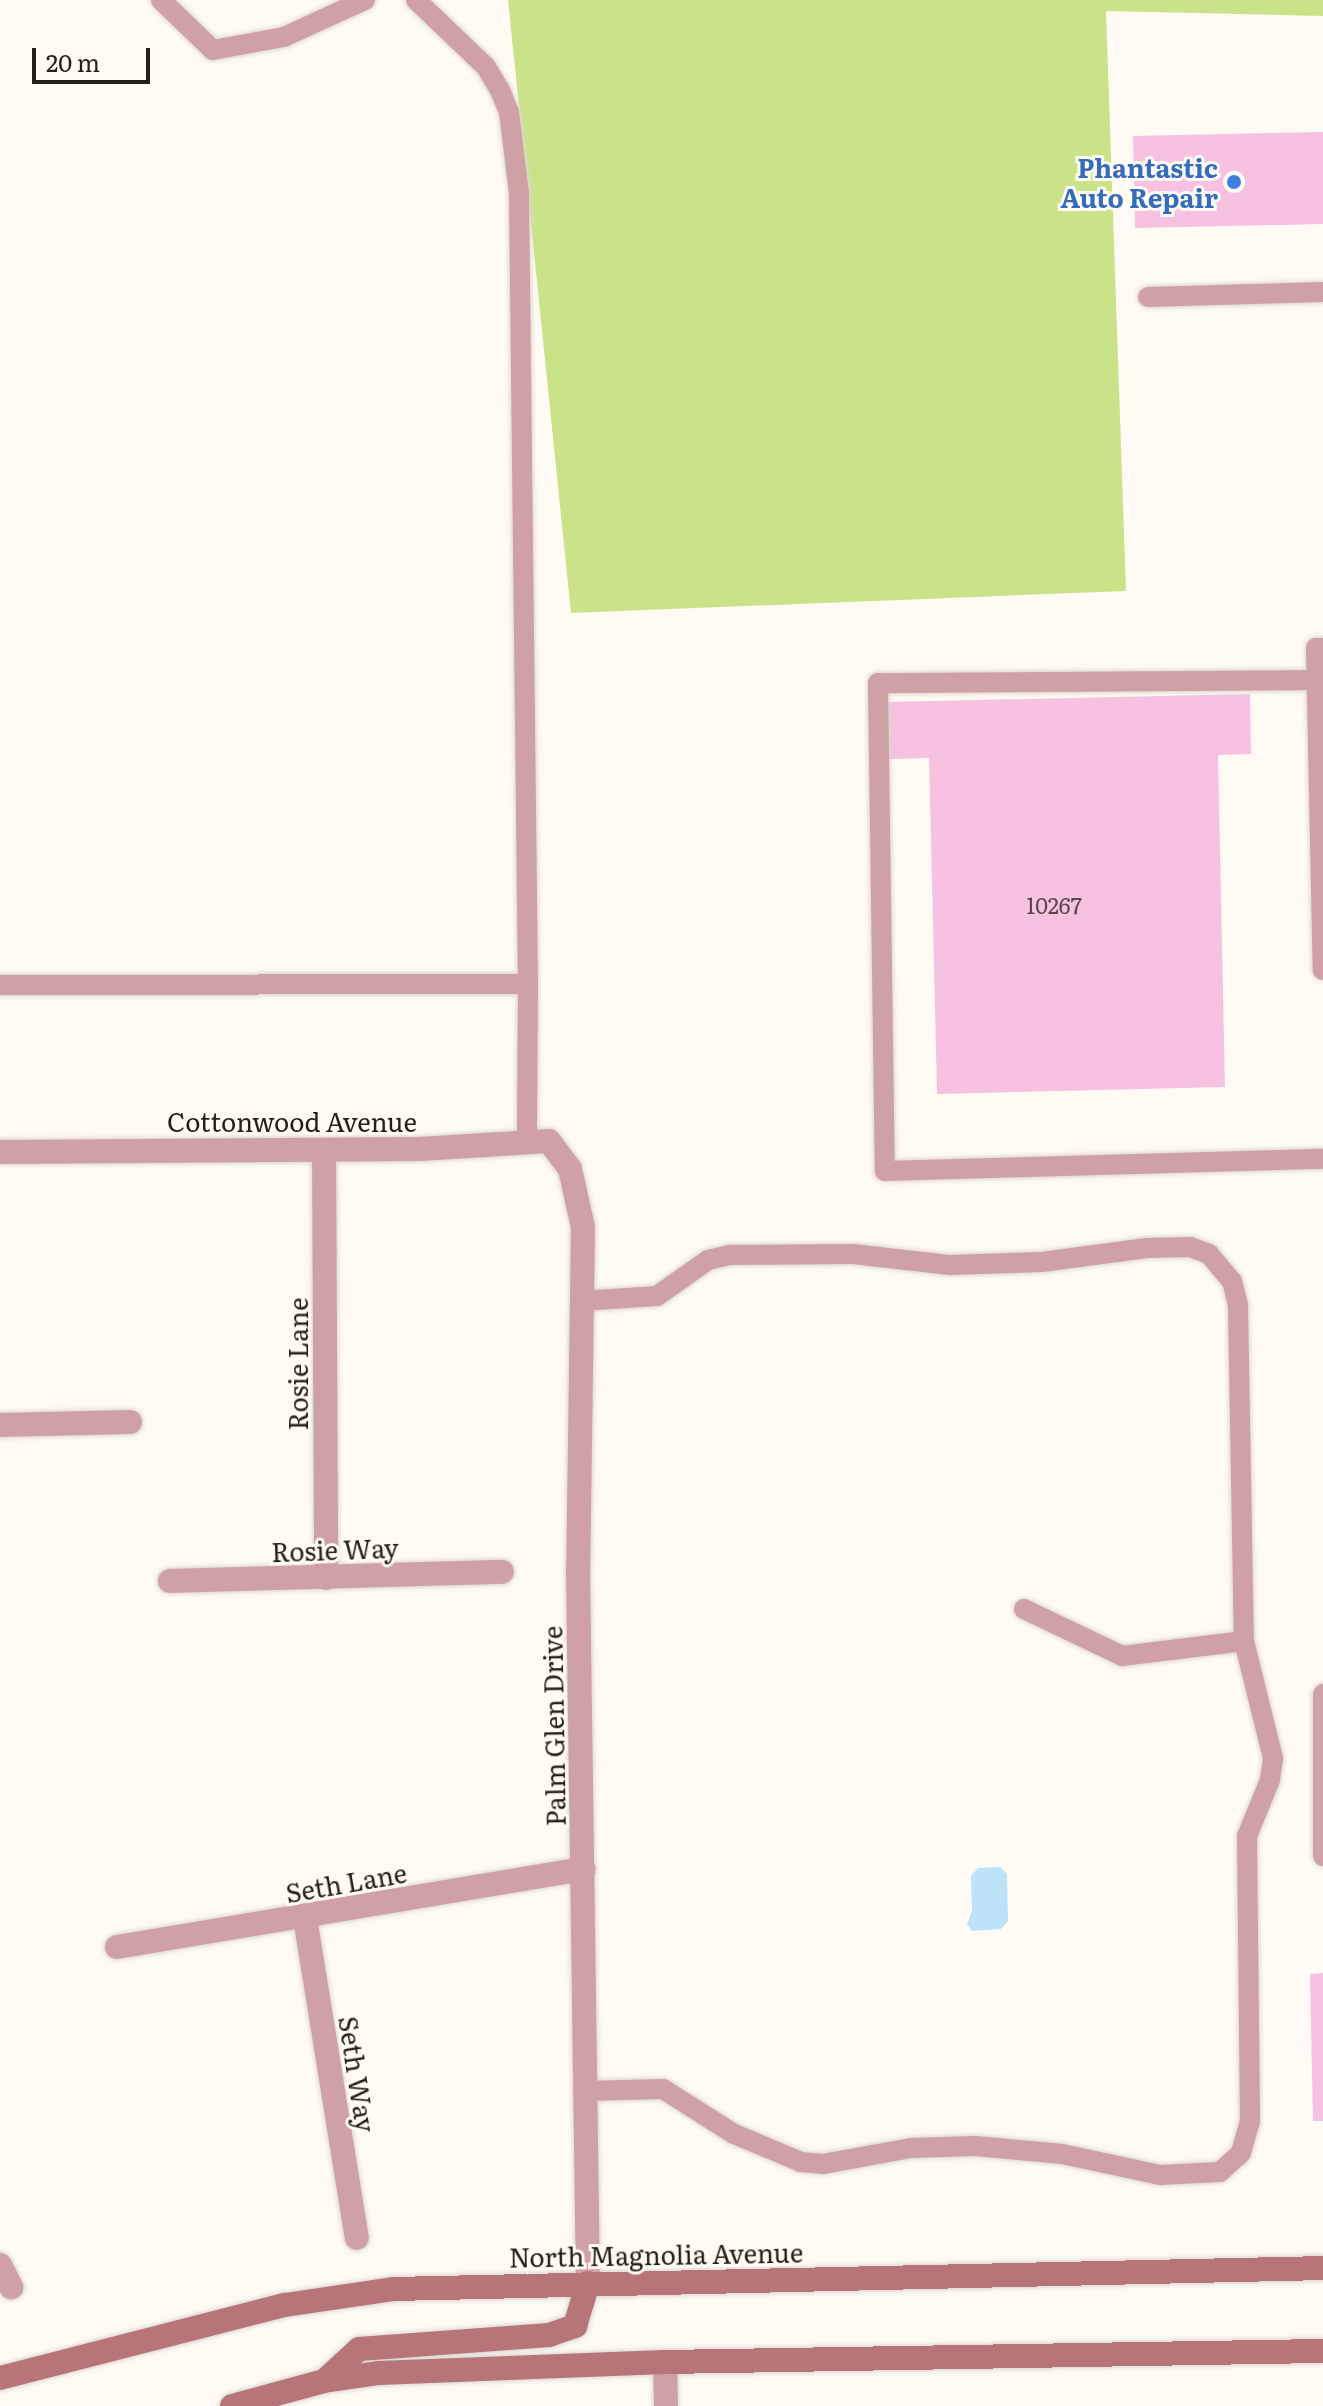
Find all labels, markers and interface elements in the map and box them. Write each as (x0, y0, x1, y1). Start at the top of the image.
scale bar (36, 32, 154, 82)
text: 20 m (46, 44, 100, 79)
place label: Phantastic Auto Repair (1061, 151, 1218, 212)
marker: Phantastic Auto Repair (1225, 173, 1243, 191)
house number: 10267 (1026, 892, 1082, 918)
street label: Cottonwood Avenue (167, 1105, 417, 1137)
street label: Rosie Lane (281, 1298, 313, 1430)
street label: Rosie Way (271, 1531, 399, 1567)
street label: Palm Glen Drive (536, 1625, 570, 1827)
street label: Seth Lane (283, 1856, 409, 1908)
street label: Seth Way (333, 2014, 383, 2134)
street label: North Magnolia Avenue (509, 2236, 803, 2272)

